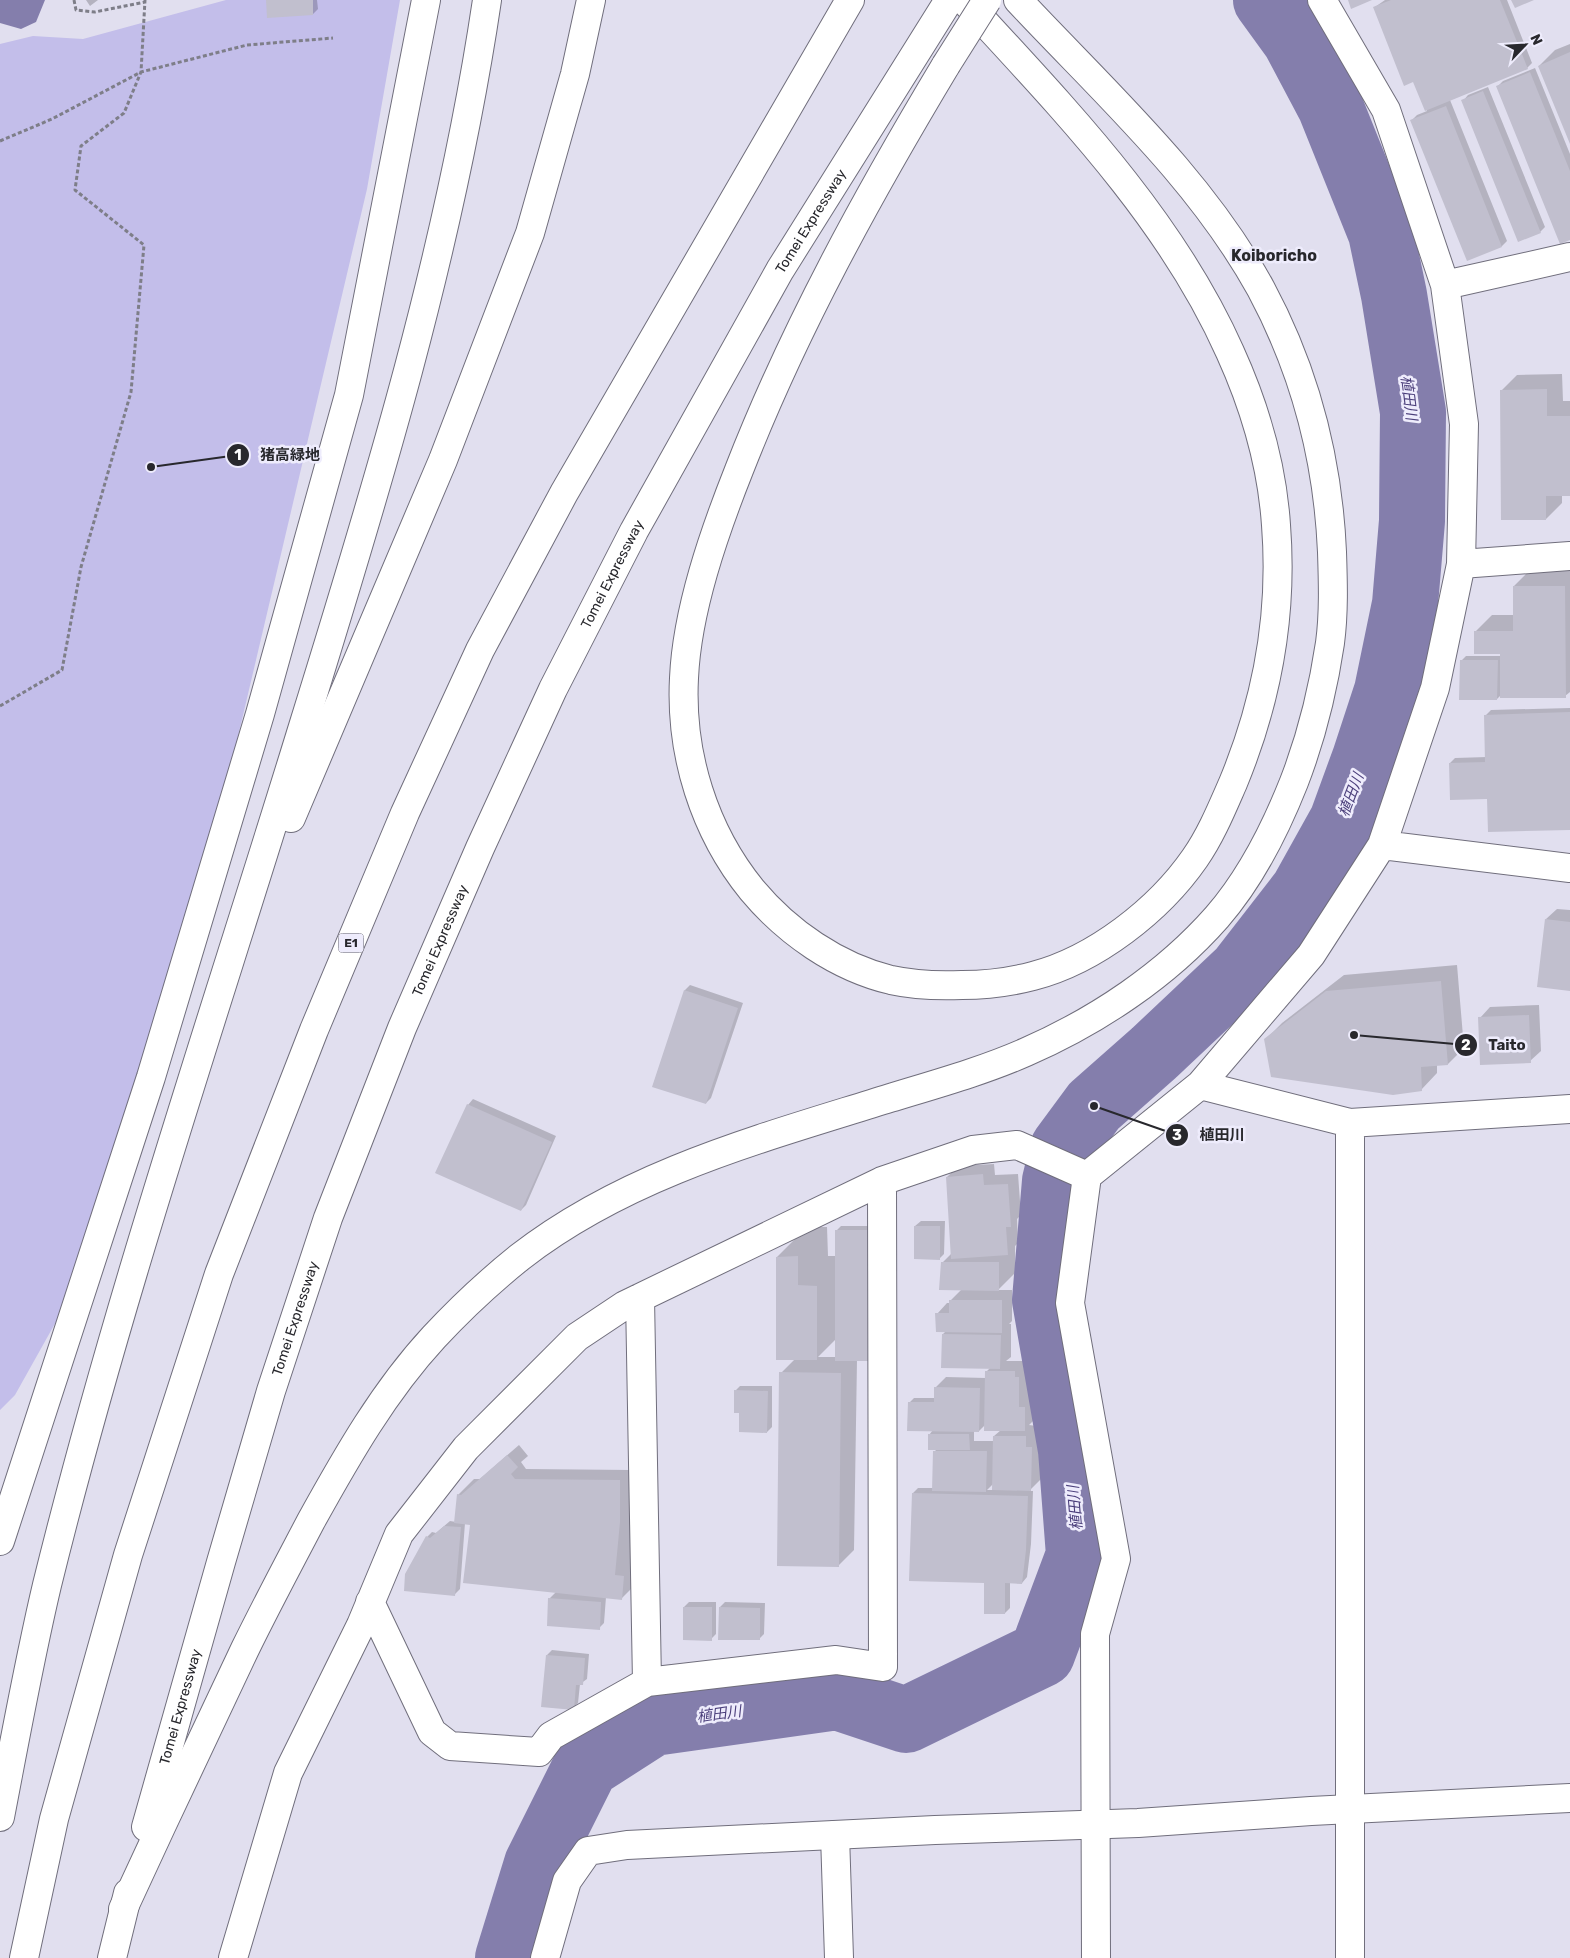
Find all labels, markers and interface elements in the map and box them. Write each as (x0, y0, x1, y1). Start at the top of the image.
north arrow (1500, 20, 1550, 70)
text: N (1526, 32, 1546, 48)
street label: Tomei Expressway (772, 166, 850, 277)
district label: Koiboricho (1231, 246, 1317, 265)
water label: 植田川 (1397, 375, 1421, 423)
callout: 猪高緑地 (225, 440, 330, 470)
text: 1 (234, 446, 242, 464)
text: 猪高緑地 (260, 446, 320, 464)
street label: Tomei Expressway (578, 517, 648, 631)
water label: 植田川 (1335, 769, 1368, 819)
street label: Tomei Expressway (409, 882, 472, 999)
road number: E1 (338, 934, 364, 952)
callout: Taito (1453, 1030, 1536, 1060)
text: 2 (1461, 1036, 1471, 1054)
text: Taito (1488, 1036, 1526, 1054)
callout: 植田川 (1165, 1120, 1255, 1150)
text: 3 (1172, 1126, 1182, 1144)
text: 植田川 (1199, 1126, 1245, 1144)
street label: Tomei Expressway (269, 1259, 322, 1378)
water label: 植田川 (1064, 1483, 1086, 1531)
street label: Tomei Expressway (156, 1647, 205, 1767)
water label: 植田川 (695, 1702, 745, 1726)

